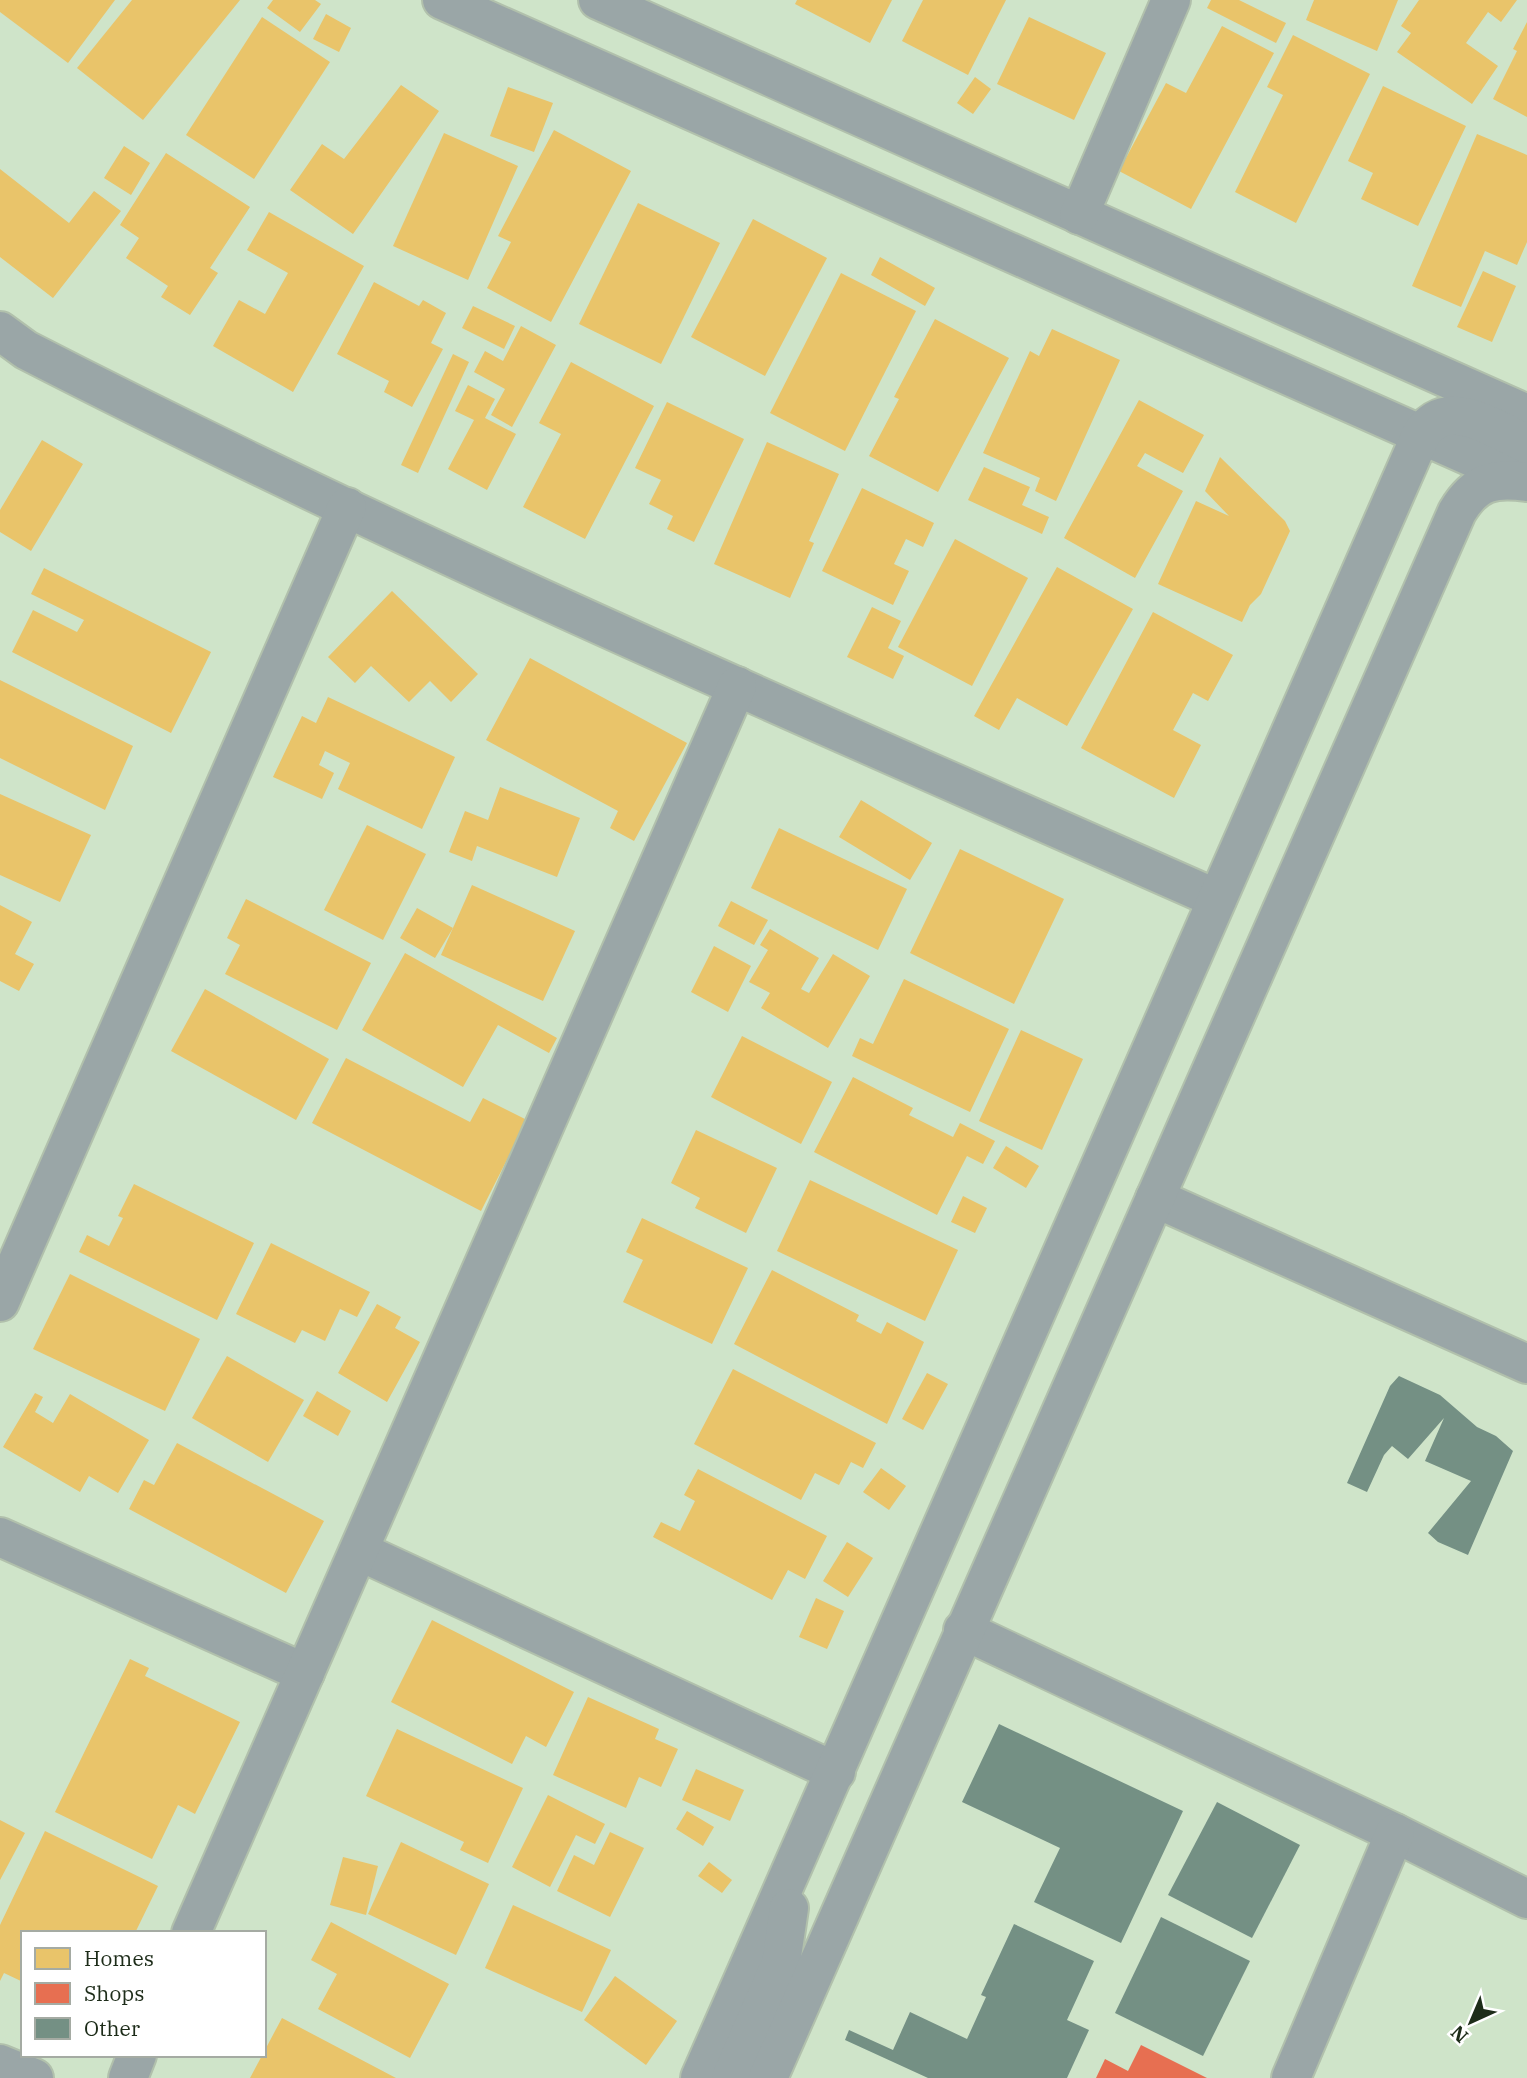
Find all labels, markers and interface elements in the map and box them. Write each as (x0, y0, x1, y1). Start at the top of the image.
legend (21, 1931, 266, 2057)
text: Homes (84, 1944, 154, 1972)
text: Shops (84, 1979, 144, 2007)
north arrow (1436, 1987, 1506, 2057)
text: Other (84, 2014, 141, 2042)
text: N (1445, 2020, 1473, 2048)

